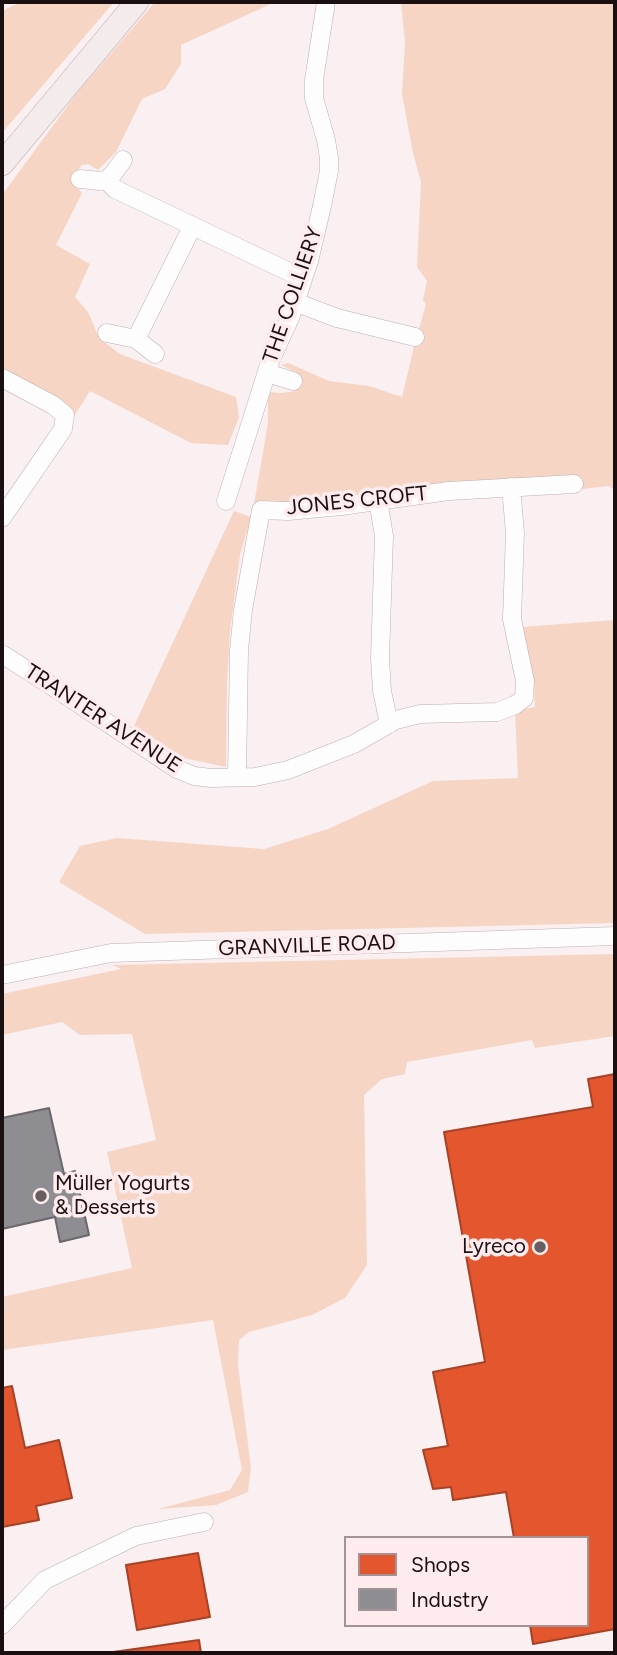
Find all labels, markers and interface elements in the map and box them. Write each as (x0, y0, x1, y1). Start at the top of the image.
street label: THE COLLIERY (258, 224, 328, 366)
street label: JONES CROFT (285, 481, 429, 521)
street label: TRANTER AVENUE (20, 659, 186, 779)
street label: GRANVILLE ROAD (218, 930, 396, 962)
place label: Müller Yogurts & Desserts (55, 1171, 190, 1221)
marker: Müller Yogurts & Desserts (33, 1188, 49, 1204)
place label: Lyreco (462, 1234, 526, 1260)
marker: Lyreco (532, 1239, 548, 1255)
legend (344, 1536, 589, 1627)
text: Shops (411, 1552, 470, 1577)
text: Industry (411, 1587, 488, 1612)

